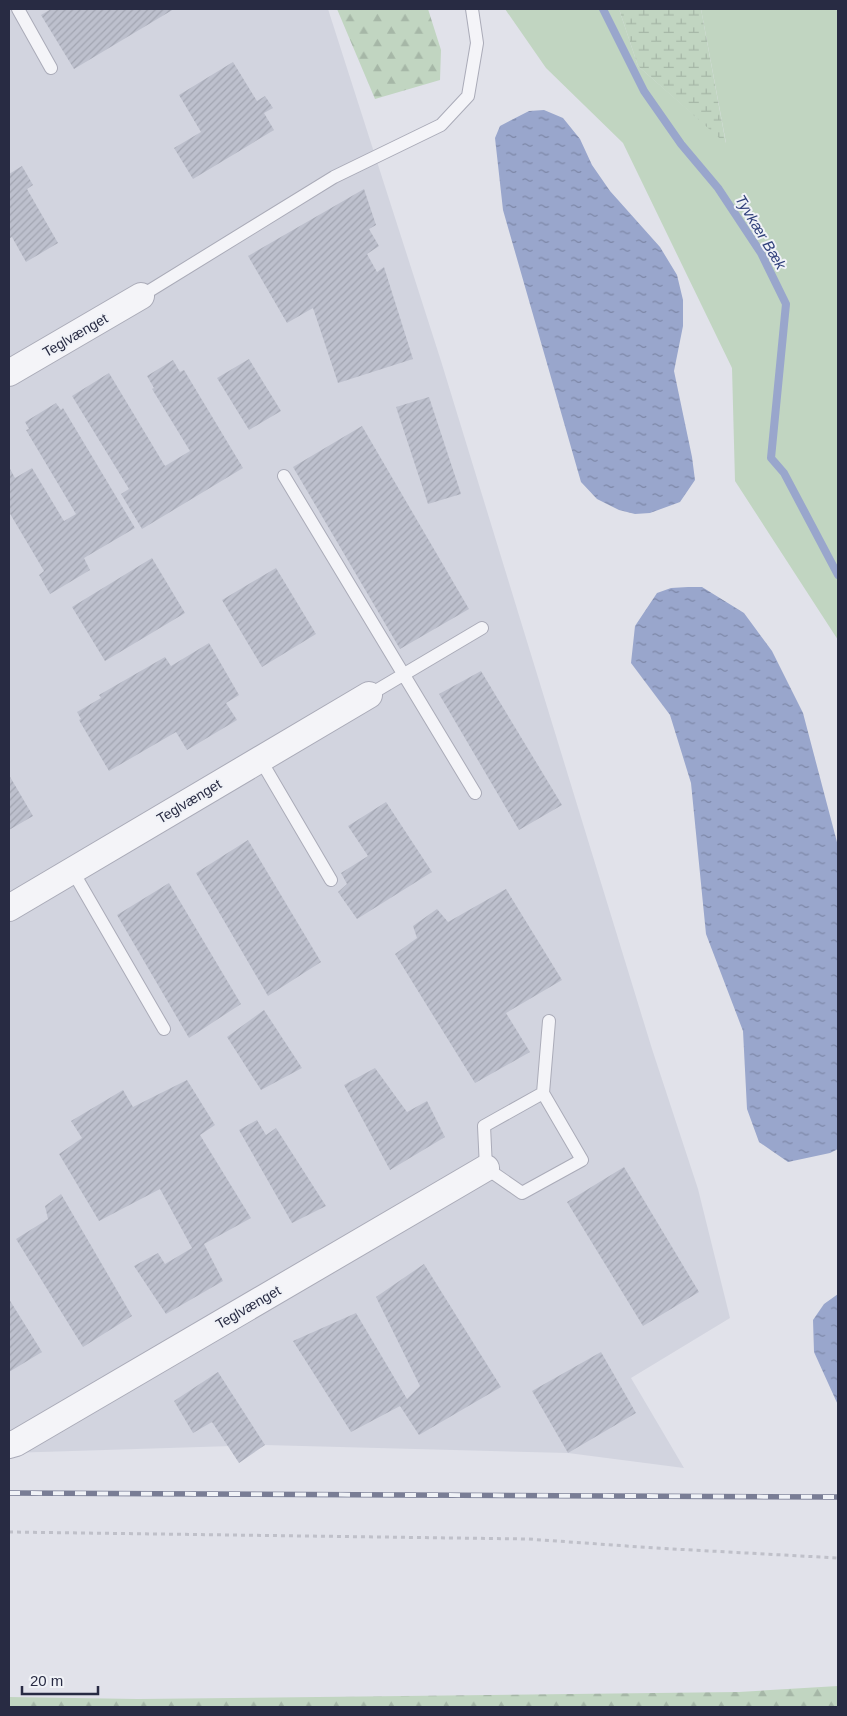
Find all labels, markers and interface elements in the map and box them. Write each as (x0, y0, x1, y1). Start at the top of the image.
water label: Tyvkær Bæk (732, 192, 791, 274)
street label: Teglvænget (40, 310, 110, 360)
street label: Teglvænget (154, 775, 224, 826)
street label: Teglvænget (213, 1282, 283, 1332)
scale bar (22, 1664, 99, 1696)
text: 20 m (30, 1672, 63, 1689)

